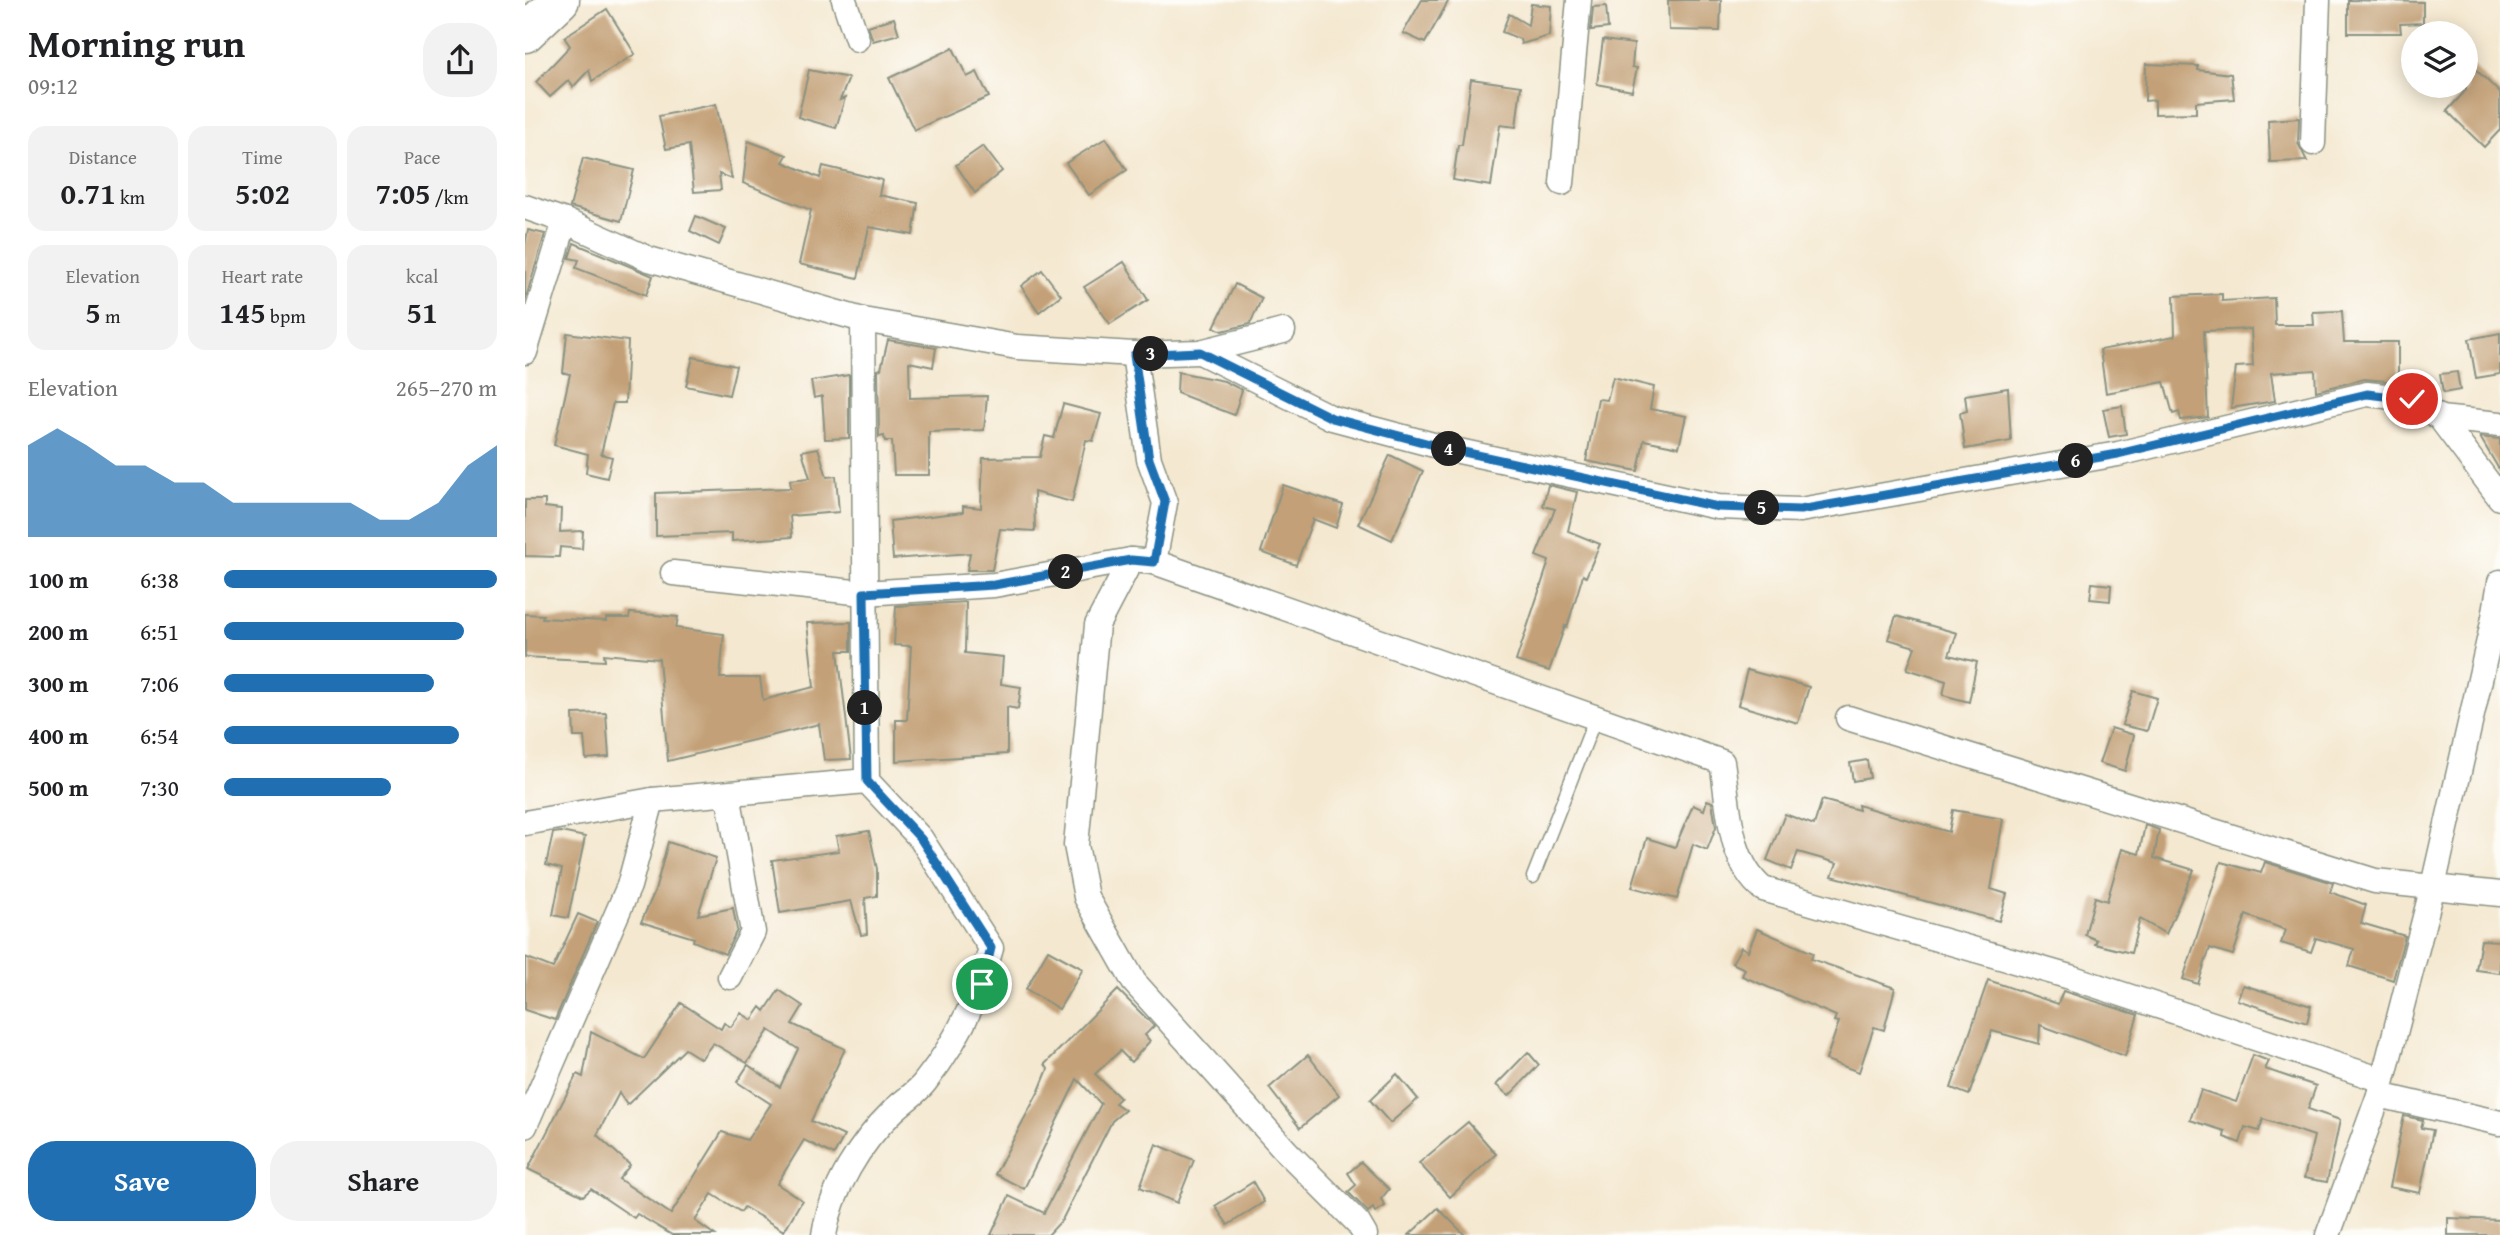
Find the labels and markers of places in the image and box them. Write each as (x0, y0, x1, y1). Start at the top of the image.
pin: 3 (1133, 336, 1169, 372)
pin (2382, 369, 2442, 429)
pin: 4 (1431, 432, 1467, 466)
pin: 6 (2059, 444, 2093, 478)
pin: 5 (1745, 490, 1779, 526)
pin: 2 (1049, 554, 1083, 590)
pin: 1 (847, 690, 883, 726)
pin (952, 954, 1012, 1014)

